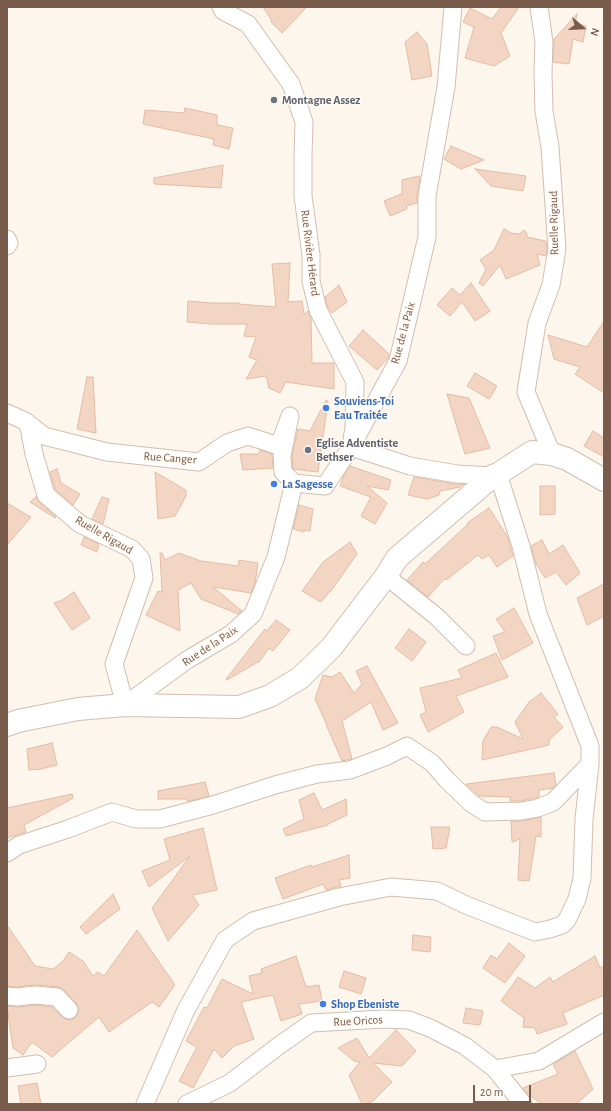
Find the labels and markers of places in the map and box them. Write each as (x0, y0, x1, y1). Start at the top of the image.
place label: Montagne Assez (282, 93, 360, 107)
marker: Montagne Assez (269, 95, 279, 105)
place label: Souviens-Toi Eau Traitée (334, 394, 394, 422)
marker: Souviens-Toi Eau Traitée (321, 403, 331, 413)
place label: Eglise Adventiste Bethser (316, 436, 398, 464)
marker: Eglise Adventiste Bethser (303, 445, 313, 455)
place label: La Sagesse (282, 477, 333, 491)
marker: La Sagesse (269, 479, 279, 489)
place label: Shop Ebeniste (331, 997, 399, 1011)
marker: Shop Ebeniste (318, 999, 328, 1009)

